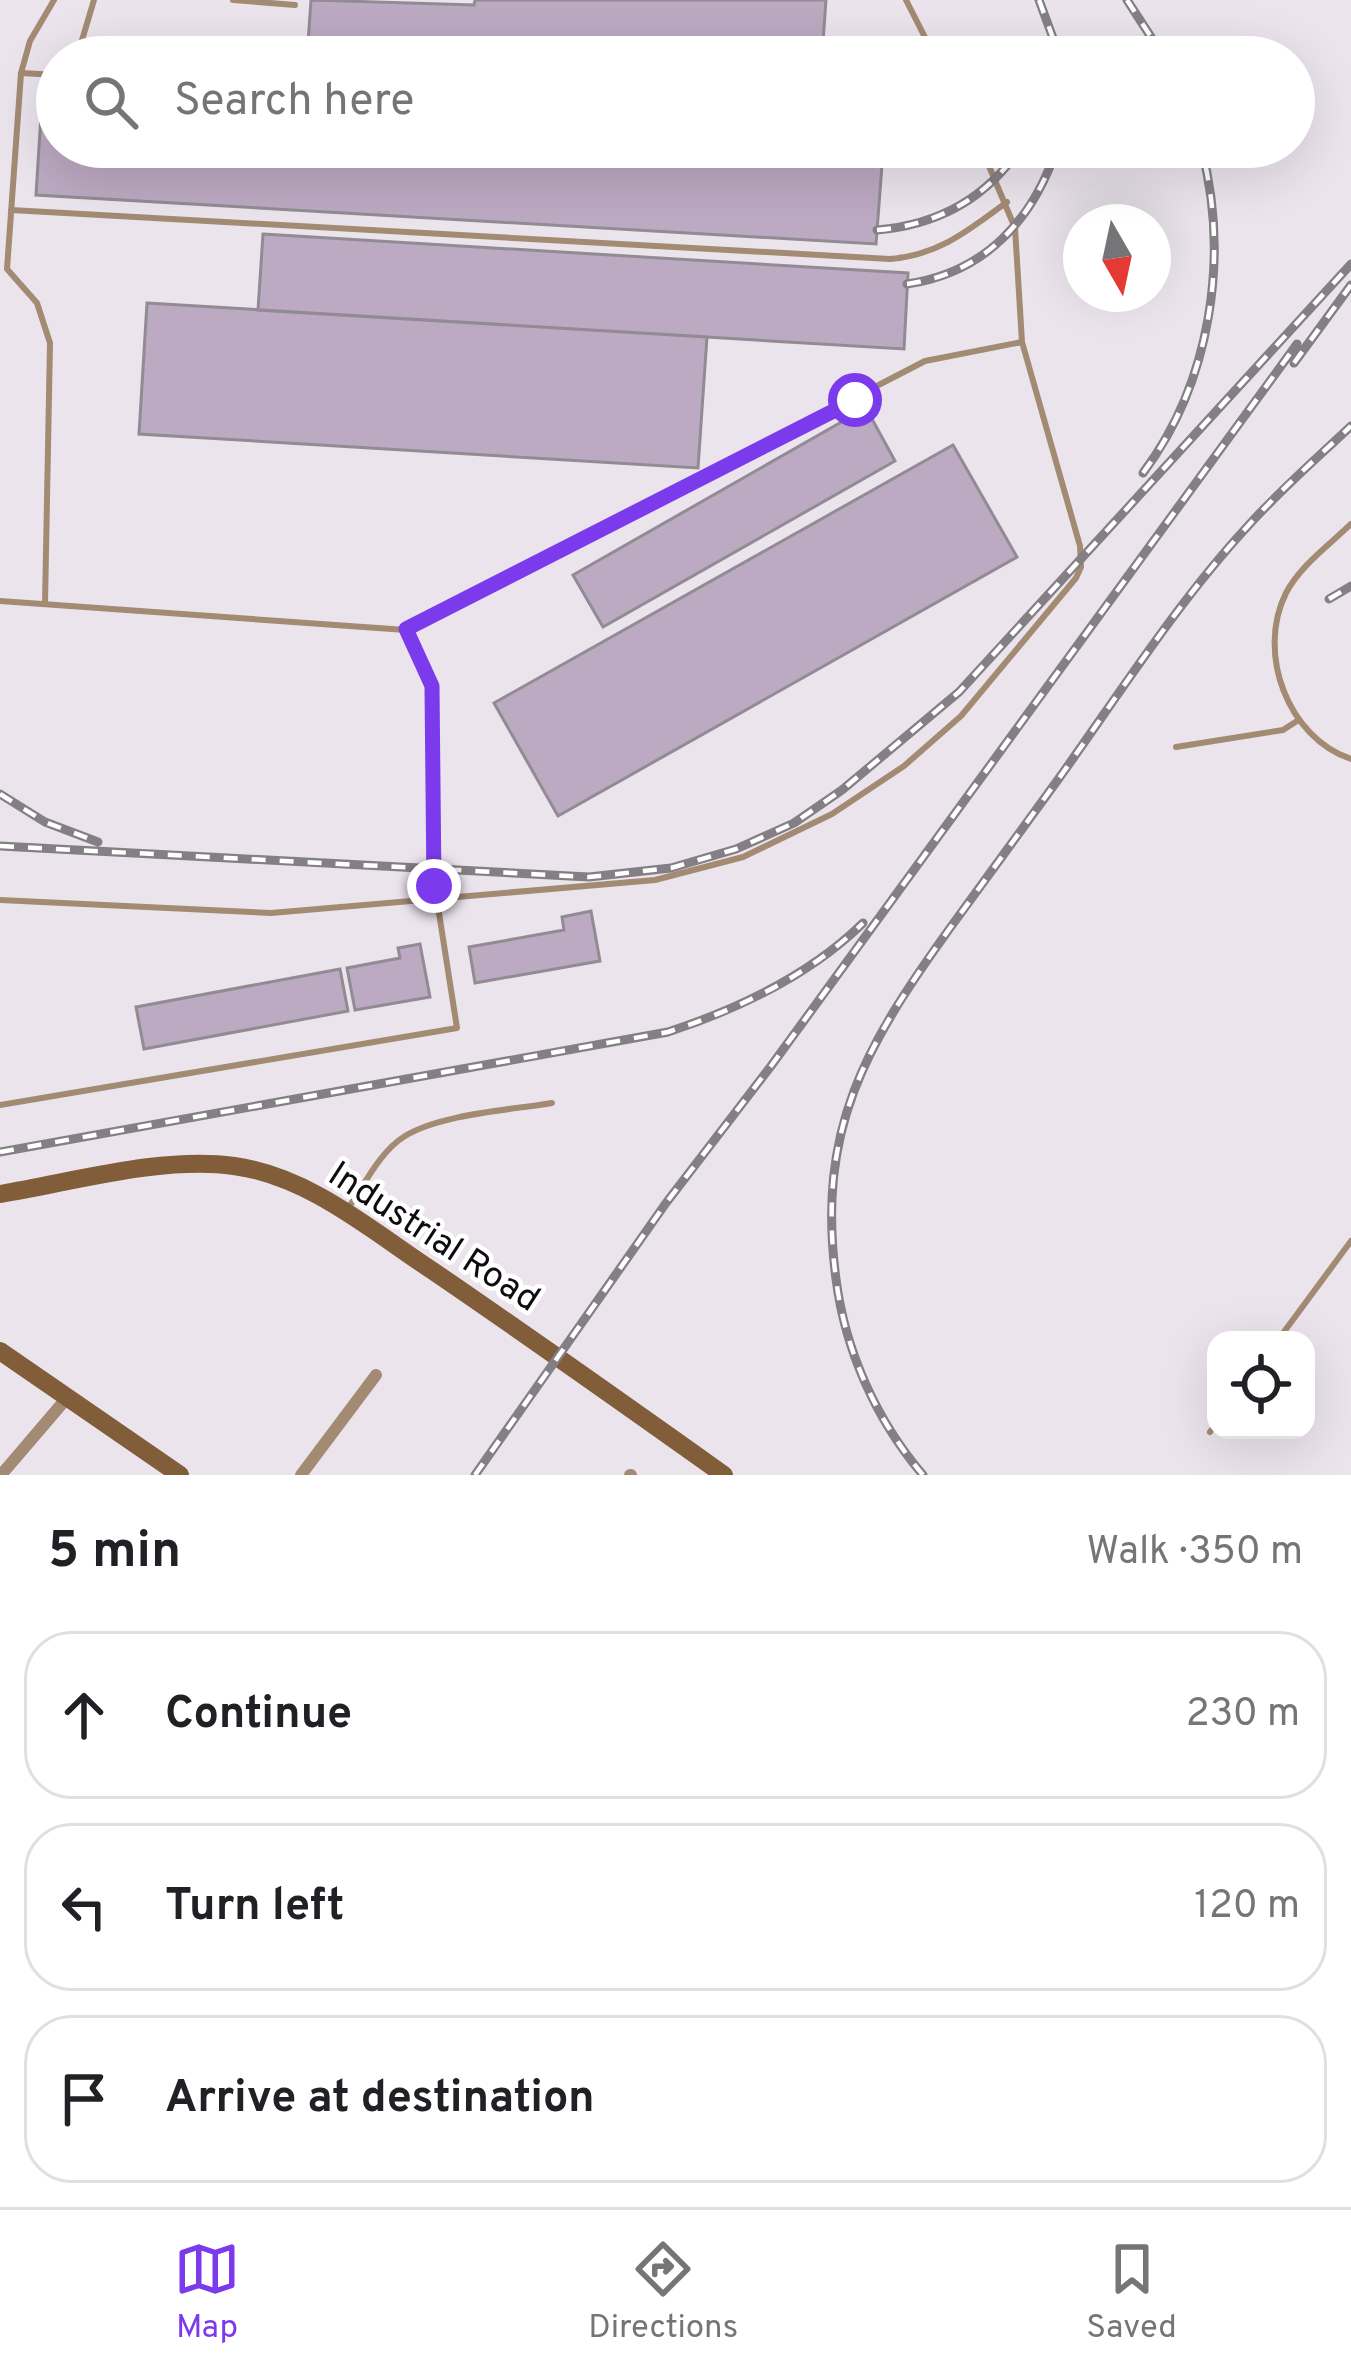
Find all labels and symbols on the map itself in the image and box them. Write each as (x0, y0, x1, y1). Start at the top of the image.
north arrow (1063, 204, 1171, 312)
route start (828, 373, 882, 427)
route end (407, 859, 461, 913)
street label: Industrial Road (318, 1153, 547, 1324)

